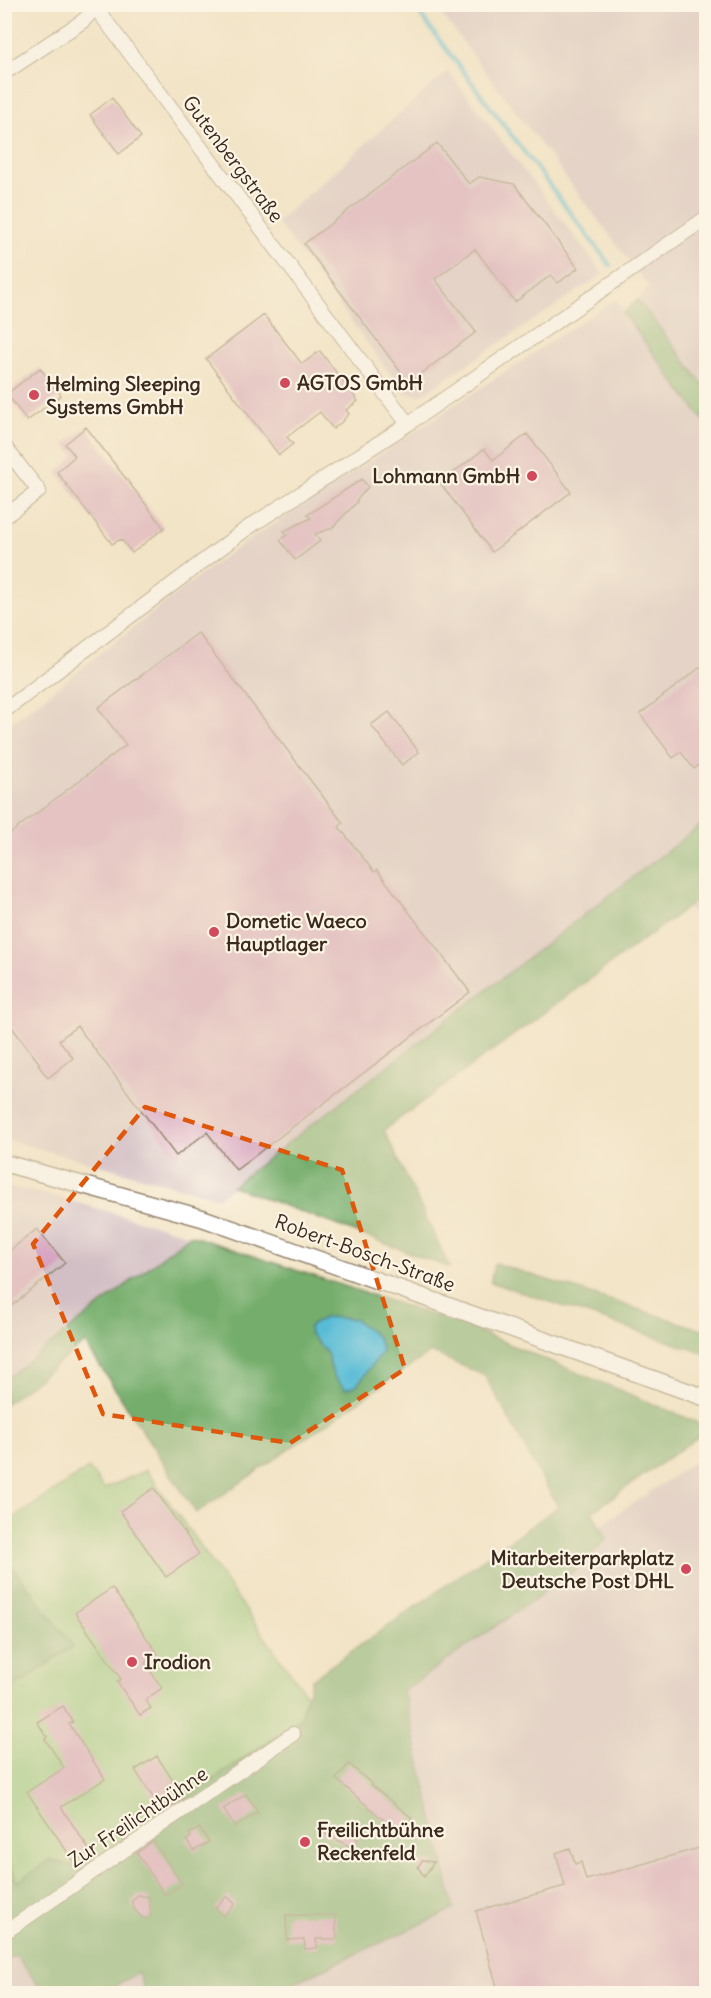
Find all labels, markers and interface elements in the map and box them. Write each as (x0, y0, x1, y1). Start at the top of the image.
street label: Gutenbergstraße (177, 90, 289, 227)
place label: AGTOS GmbH (297, 370, 423, 395)
place label: Helming Sleeping Systems GmbH (46, 371, 201, 419)
marker: AGTOS GmbH (278, 376, 292, 390)
marker: Helming Sleeping Systems GmbH (27, 388, 41, 402)
place label: Lohmann GmbH (372, 463, 520, 488)
marker: Lohmann GmbH (525, 469, 539, 483)
place label: Dometic Waeco Hauptlager (226, 908, 367, 956)
marker: Dometic Waeco Hauptlager (207, 925, 221, 939)
street label: Robert-Bosch-Straße (272, 1208, 459, 1297)
place label: Mitarbeiterparkplatz Deutsche Post DHL (491, 1545, 674, 1593)
marker: Mitarbeiterparkplatz Deutsche Post DHL (679, 1562, 693, 1576)
place label: Irodion (144, 1649, 211, 1674)
marker: Irodion (125, 1655, 139, 1669)
street label: Zur Freilichtbühne (63, 1761, 212, 1872)
place label: Freilichtbühne Reckenfeld (317, 1817, 444, 1865)
marker: Freilichtbühne Reckenfeld (298, 1835, 312, 1849)

